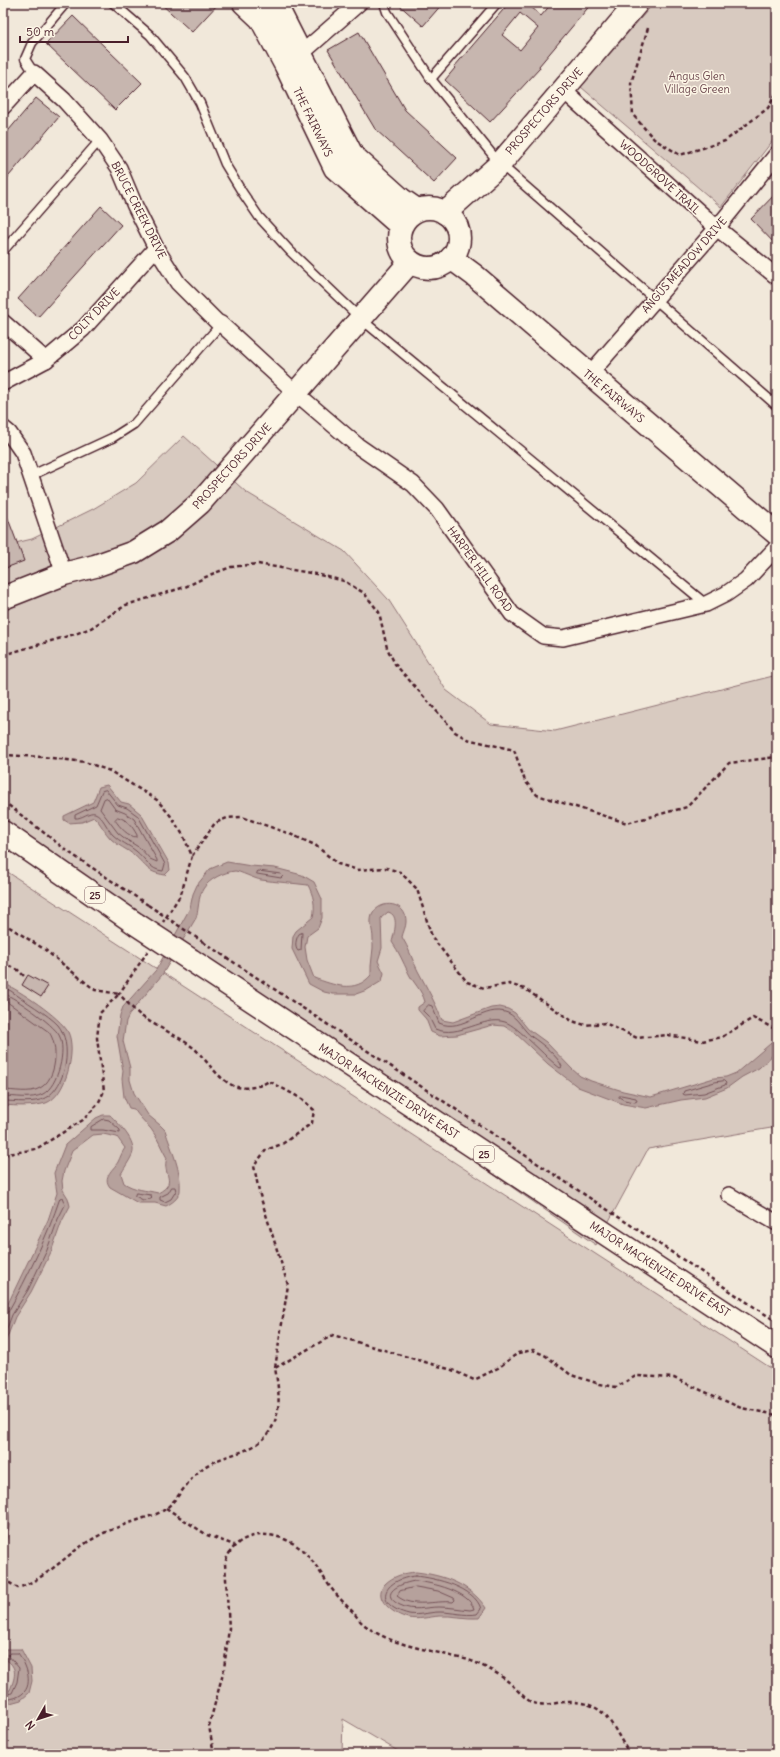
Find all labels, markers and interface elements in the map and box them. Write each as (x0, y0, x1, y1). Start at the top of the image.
scale bar (20, 18, 128, 44)
text: 50 m (26, 24, 55, 39)
street label: PROSPECTORS DRIVE (502, 65, 586, 157)
park label: Angus Glen Village Green (664, 69, 730, 96)
street label: THE FAIRWAYS (290, 85, 336, 159)
street label: WOODGROVE TRAIL (616, 137, 704, 217)
street label: BRUCE CREEK DRIVE (108, 159, 170, 261)
street label: ANGUS MEADOW DRIVE (638, 214, 730, 316)
street label: COLTY DRIVE (65, 285, 123, 343)
street label: THE FAIRWAYS (580, 366, 648, 426)
street label: PROSPECTORS DRIVE (190, 420, 274, 512)
street label: HARPER HILL ROAD (444, 524, 516, 615)
road number: 25 (85, 887, 105, 903)
street label: MAJOR MACKENZIE DRIVE EAST (316, 1040, 462, 1142)
road number: 25 (474, 1146, 494, 1162)
street label: MAJOR MACKENZIE DRIVE EAST (587, 1218, 733, 1320)
north arrow (18, 1699, 58, 1739)
text: N (22, 1718, 38, 1733)

